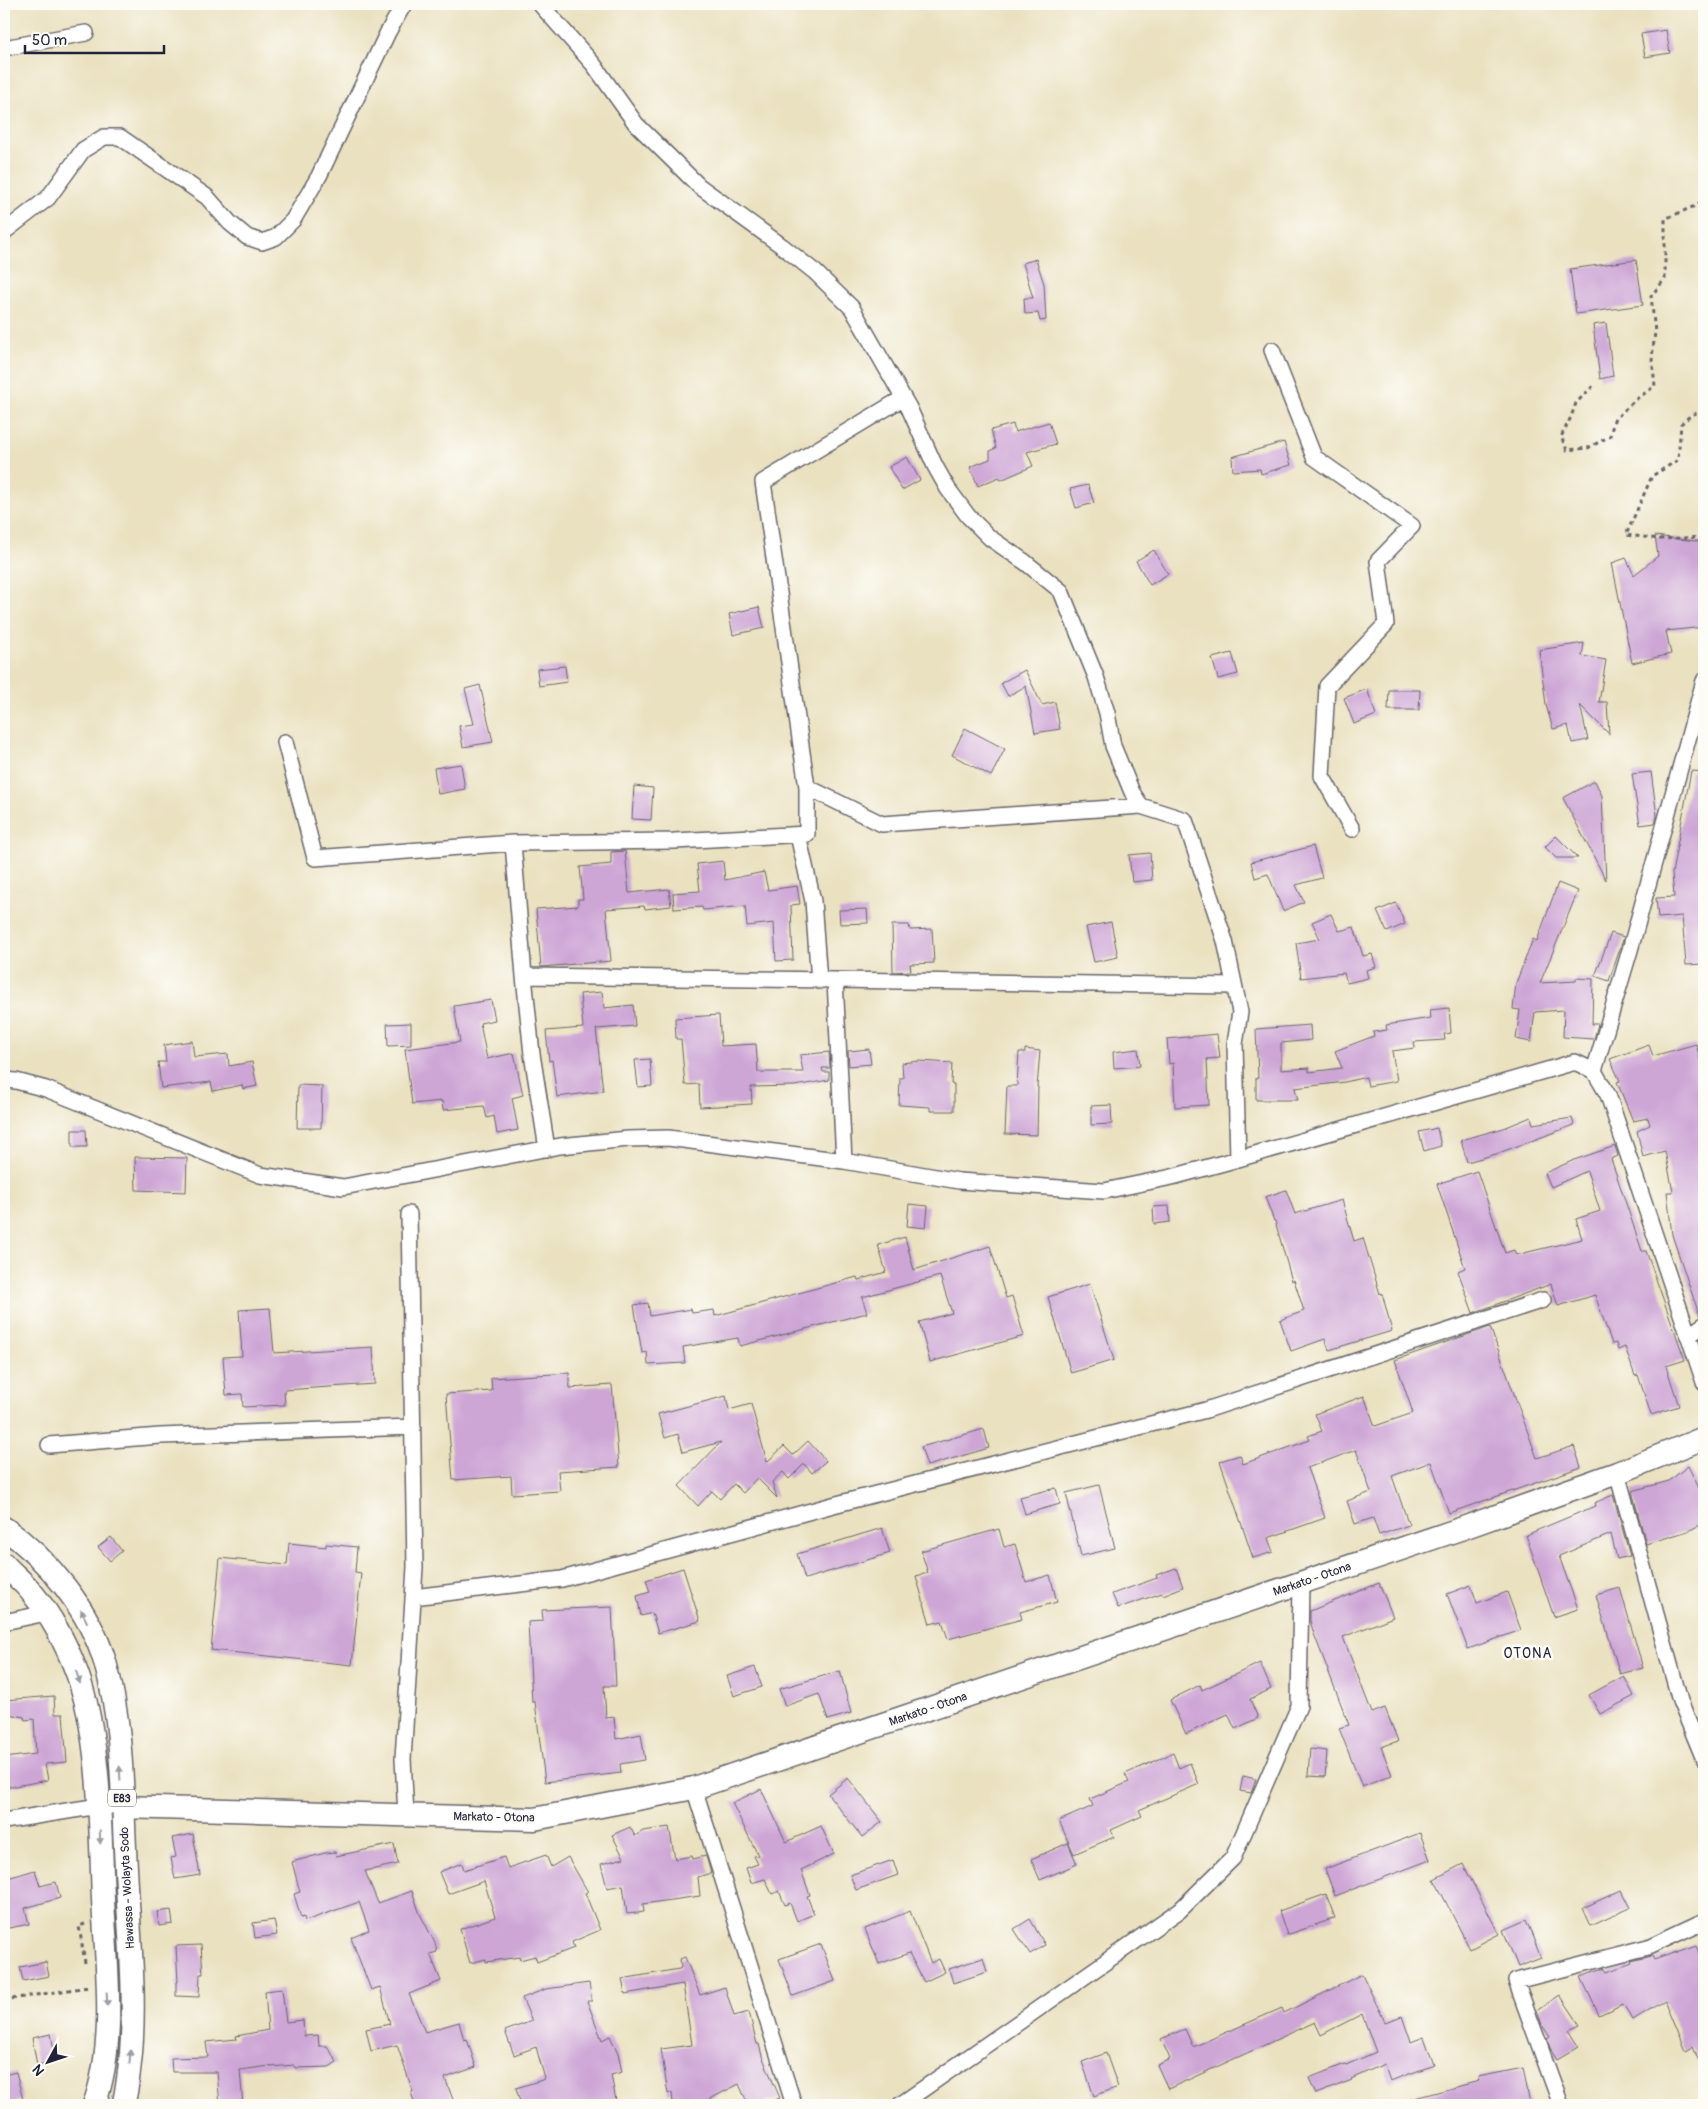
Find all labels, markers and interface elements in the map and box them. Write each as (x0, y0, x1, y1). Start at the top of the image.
scale bar (25, 22, 164, 54)
text: 50 m (32, 31, 67, 50)
street label: Markato - Otona (1271, 1559, 1354, 1600)
one-way arrow (80, 1609, 88, 1624)
district label: OTONA (1503, 1645, 1553, 1662)
one-way arrow (74, 1670, 82, 1685)
street label: Markato - Otona (887, 1689, 970, 1730)
one-way arrow (116, 1765, 124, 1781)
road number: E83 (108, 1790, 136, 1806)
street label: Markato - Otona (453, 1809, 535, 1826)
street label: Hawassa - Wolayta Sodo (117, 1826, 138, 1949)
one-way arrow (96, 1829, 104, 1845)
one-way arrow (104, 1992, 112, 2008)
north arrow (22, 2036, 72, 2086)
one-way arrow (127, 2049, 135, 2065)
text: N (29, 2061, 48, 2079)

